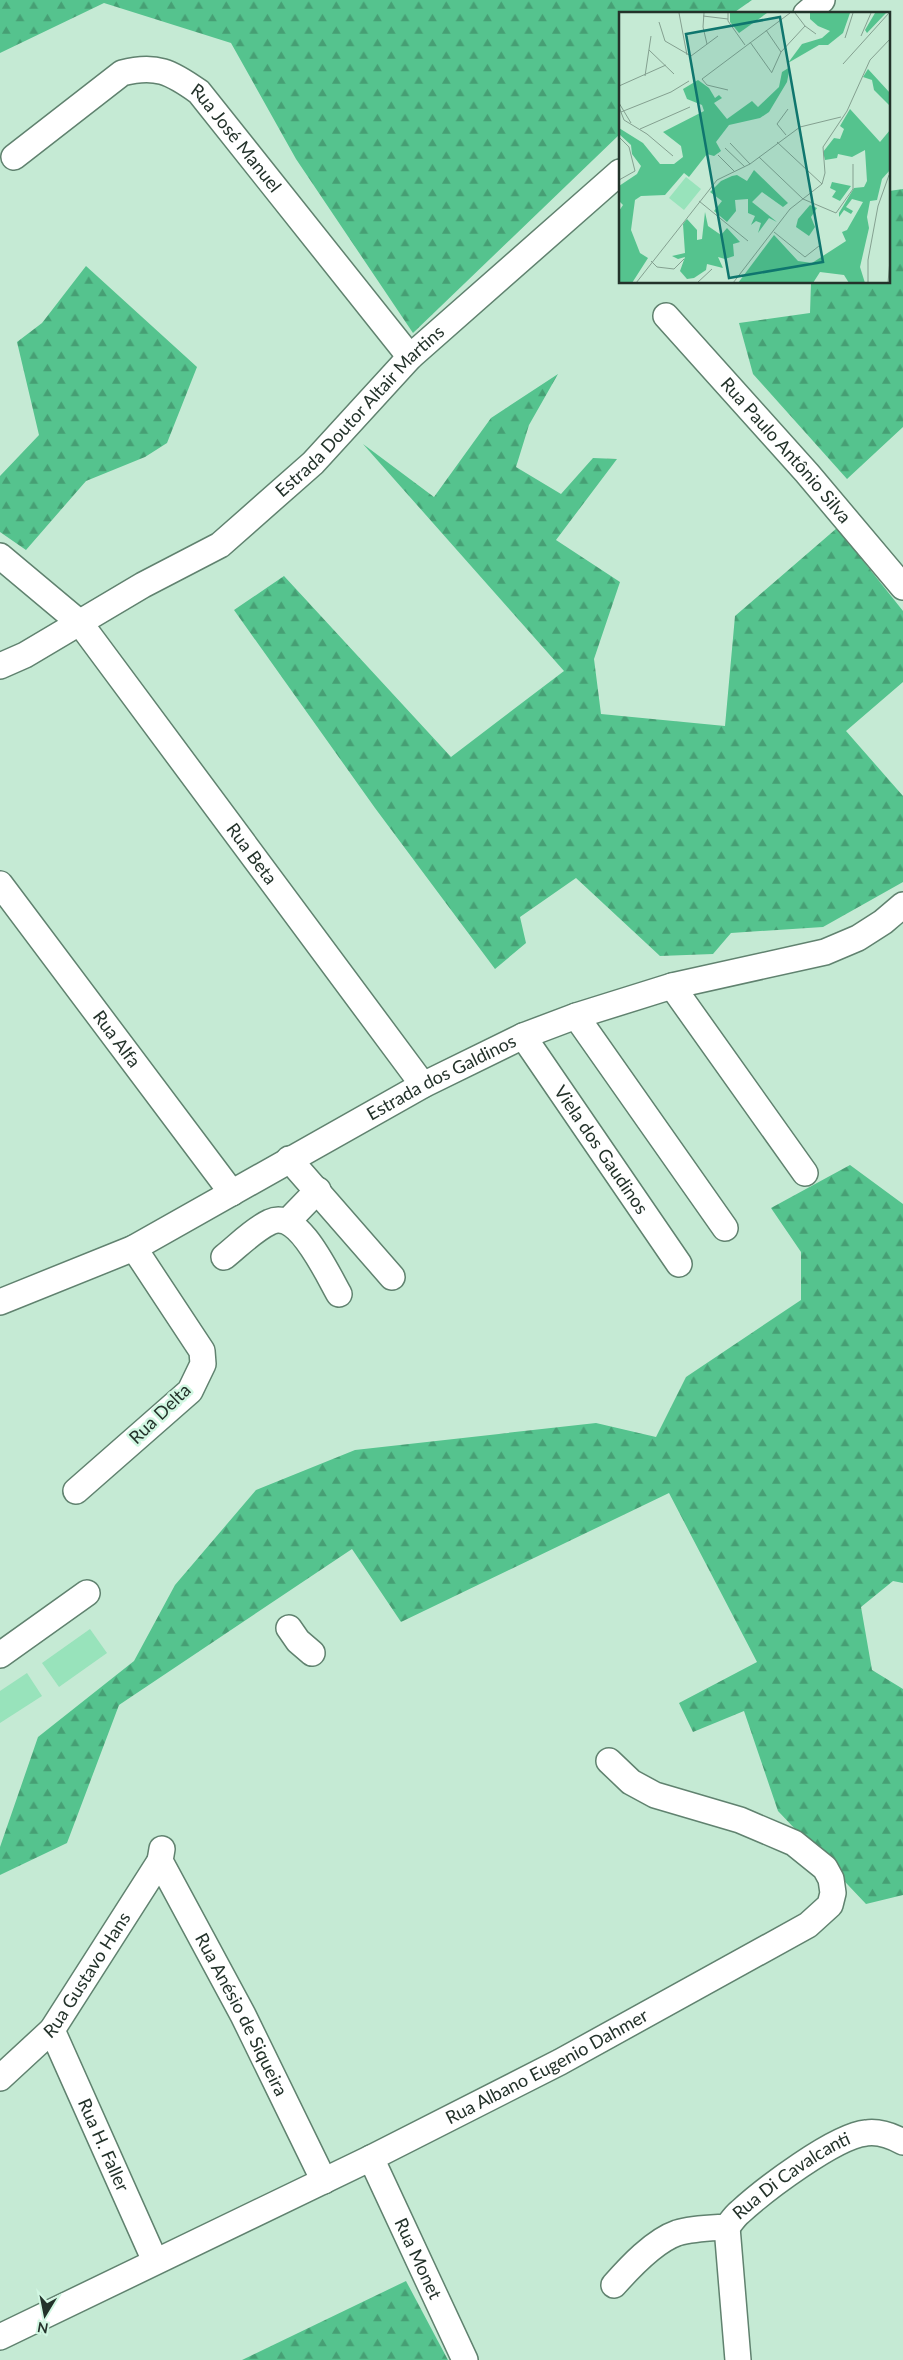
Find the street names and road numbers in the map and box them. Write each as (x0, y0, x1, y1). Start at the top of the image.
street label: Rua José Manuel (187, 78, 287, 196)
street label: Estrada Doutor Altair Martins (270, 320, 448, 501)
street label: Rua Paulo Antônio Silva (716, 372, 856, 527)
street label: Rua Beta (222, 818, 282, 888)
street label: Rua Alfa (89, 1006, 146, 1071)
street label: Estrada dos Galdinos (362, 1029, 519, 1125)
street label: Viela dos Gaudinos (550, 1081, 654, 1218)
street label: Rua Delta (124, 1379, 195, 1448)
street label: Rua Gustavo Hans (39, 1907, 135, 2042)
street label: Rua Anésio de Siqueira (191, 1929, 293, 2099)
street label: Rua Albano Eugenio Dahmer (442, 2003, 652, 2128)
street label: Rua H. Faller (74, 2095, 135, 2195)
street label: Rua Di Cavalcanti (728, 2127, 853, 2224)
street label: Rua Monet (390, 2214, 447, 2303)

